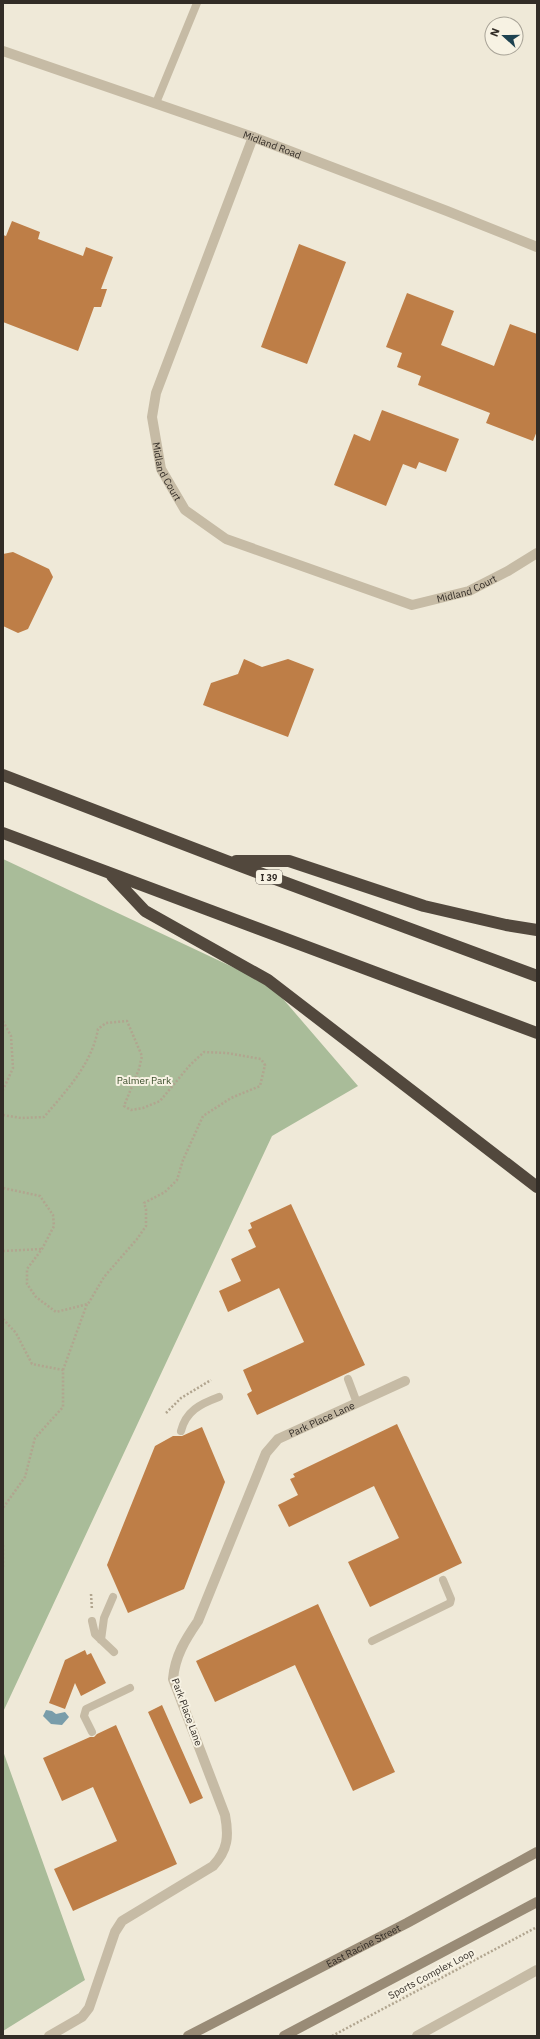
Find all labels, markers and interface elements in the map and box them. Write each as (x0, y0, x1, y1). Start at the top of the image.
north arrow (484, 16, 524, 56)
text: N (487, 26, 503, 39)
street label: Midland Road (241, 128, 303, 161)
street label: Midland Court (150, 441, 185, 504)
street label: Midland Court (435, 571, 499, 605)
road number: I 39 (256, 870, 282, 884)
park label: Palmer Park (117, 1074, 172, 1087)
street label: Park Place Lane (286, 1398, 357, 1440)
street label: Park Place Lane (169, 1676, 205, 1748)
street label: East Racine Street (324, 1921, 403, 1970)
street label: Sports Complex Loop (386, 1946, 476, 2002)

